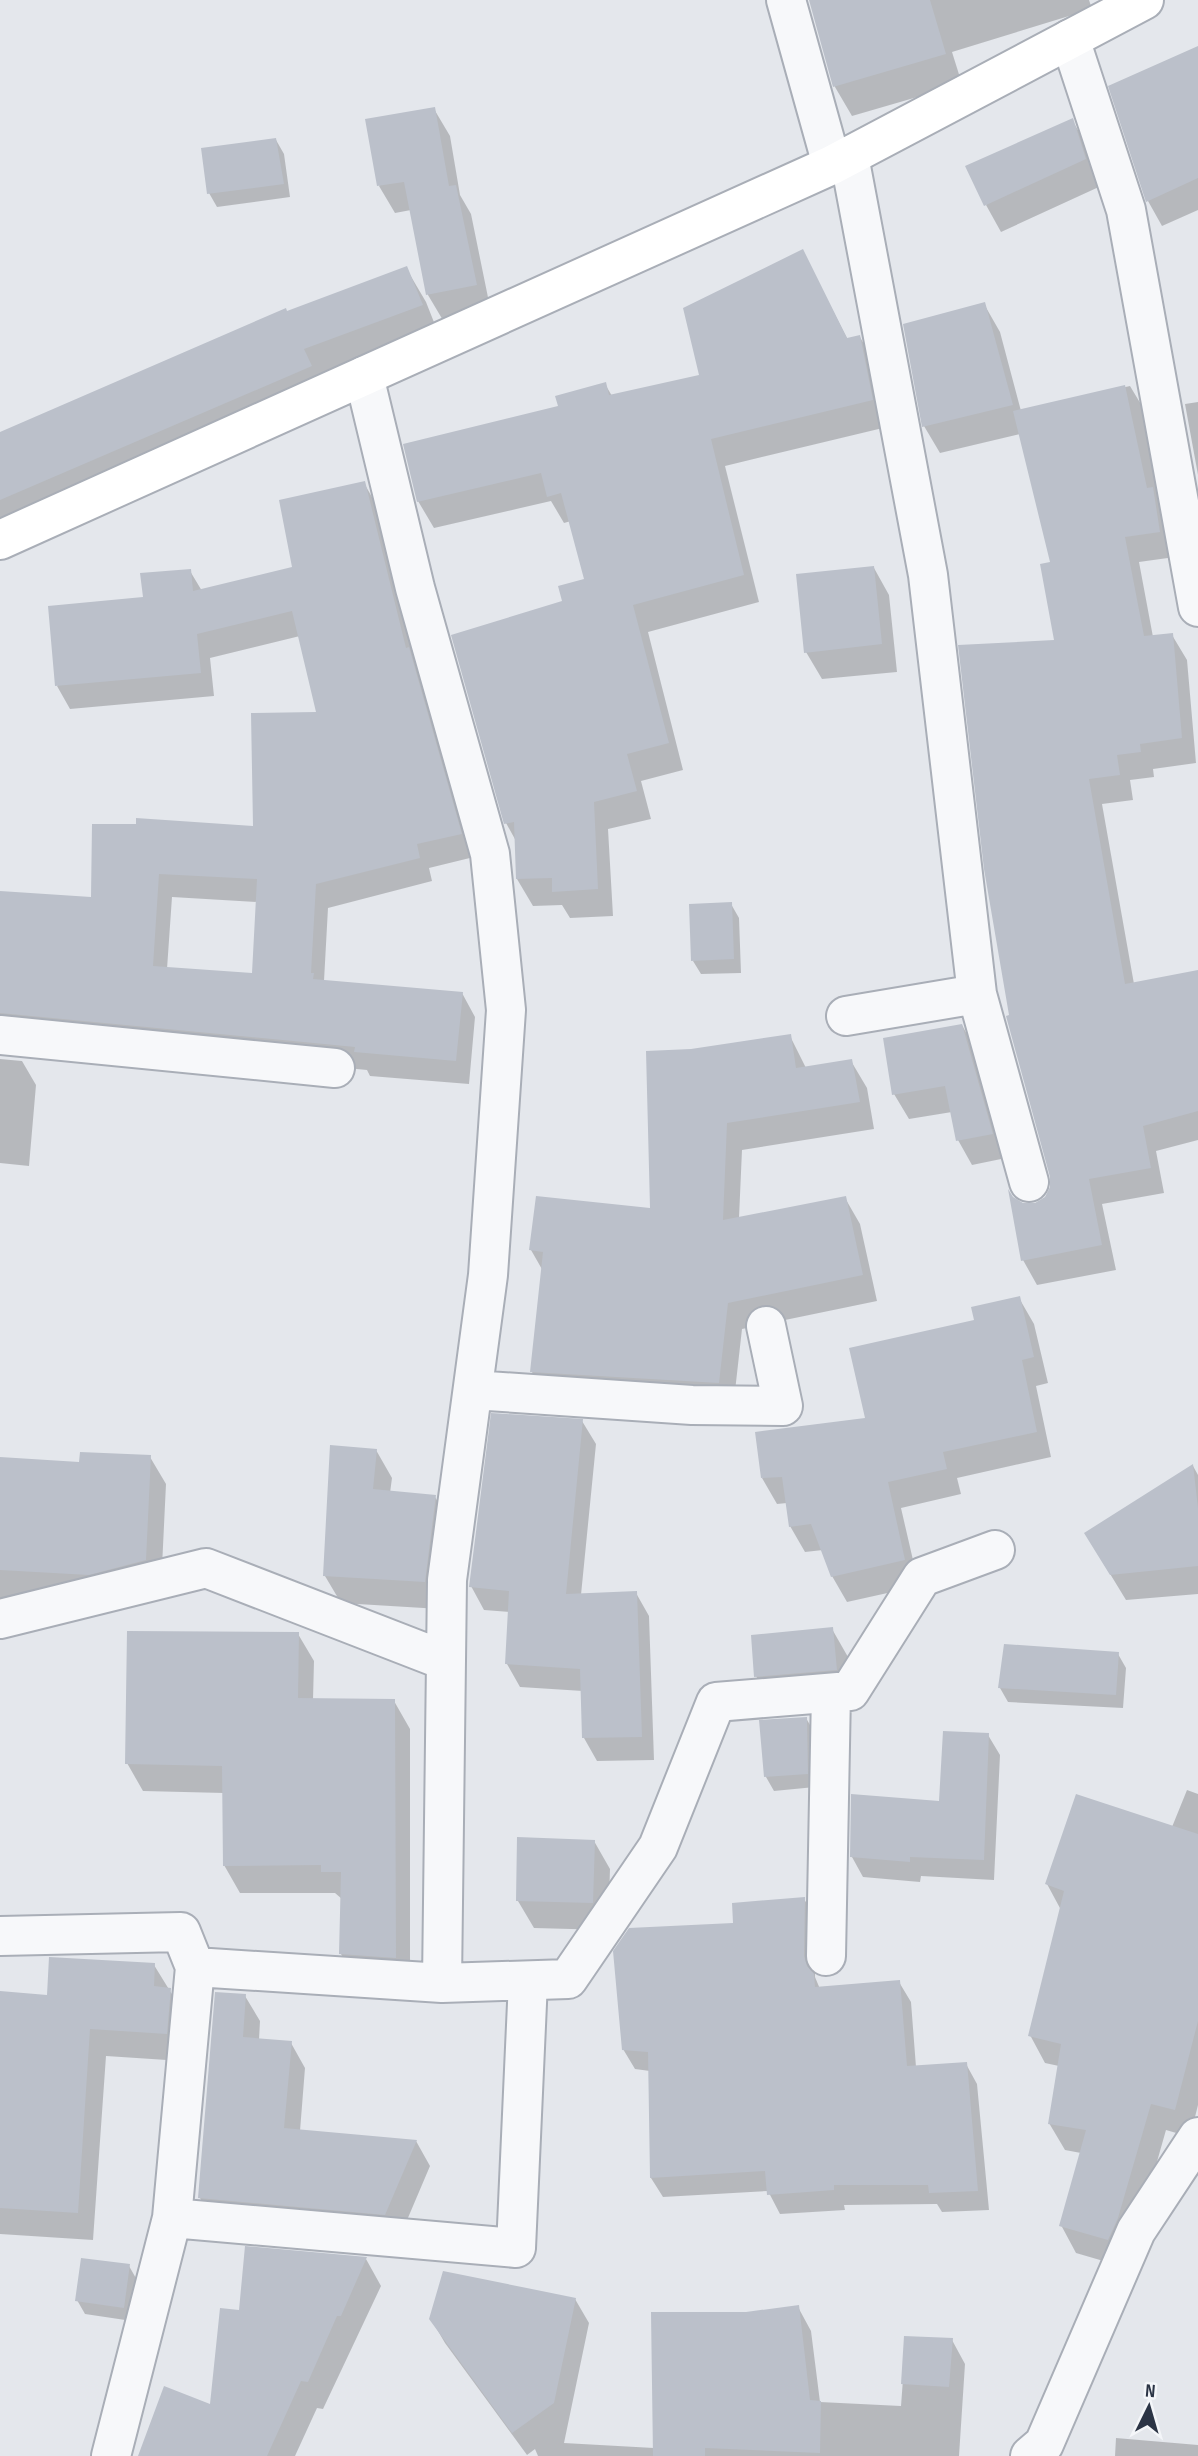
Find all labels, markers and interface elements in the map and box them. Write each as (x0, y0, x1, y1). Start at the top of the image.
north arrow (1114, 2372, 1184, 2442)
text: N (1144, 2380, 1156, 2403)

